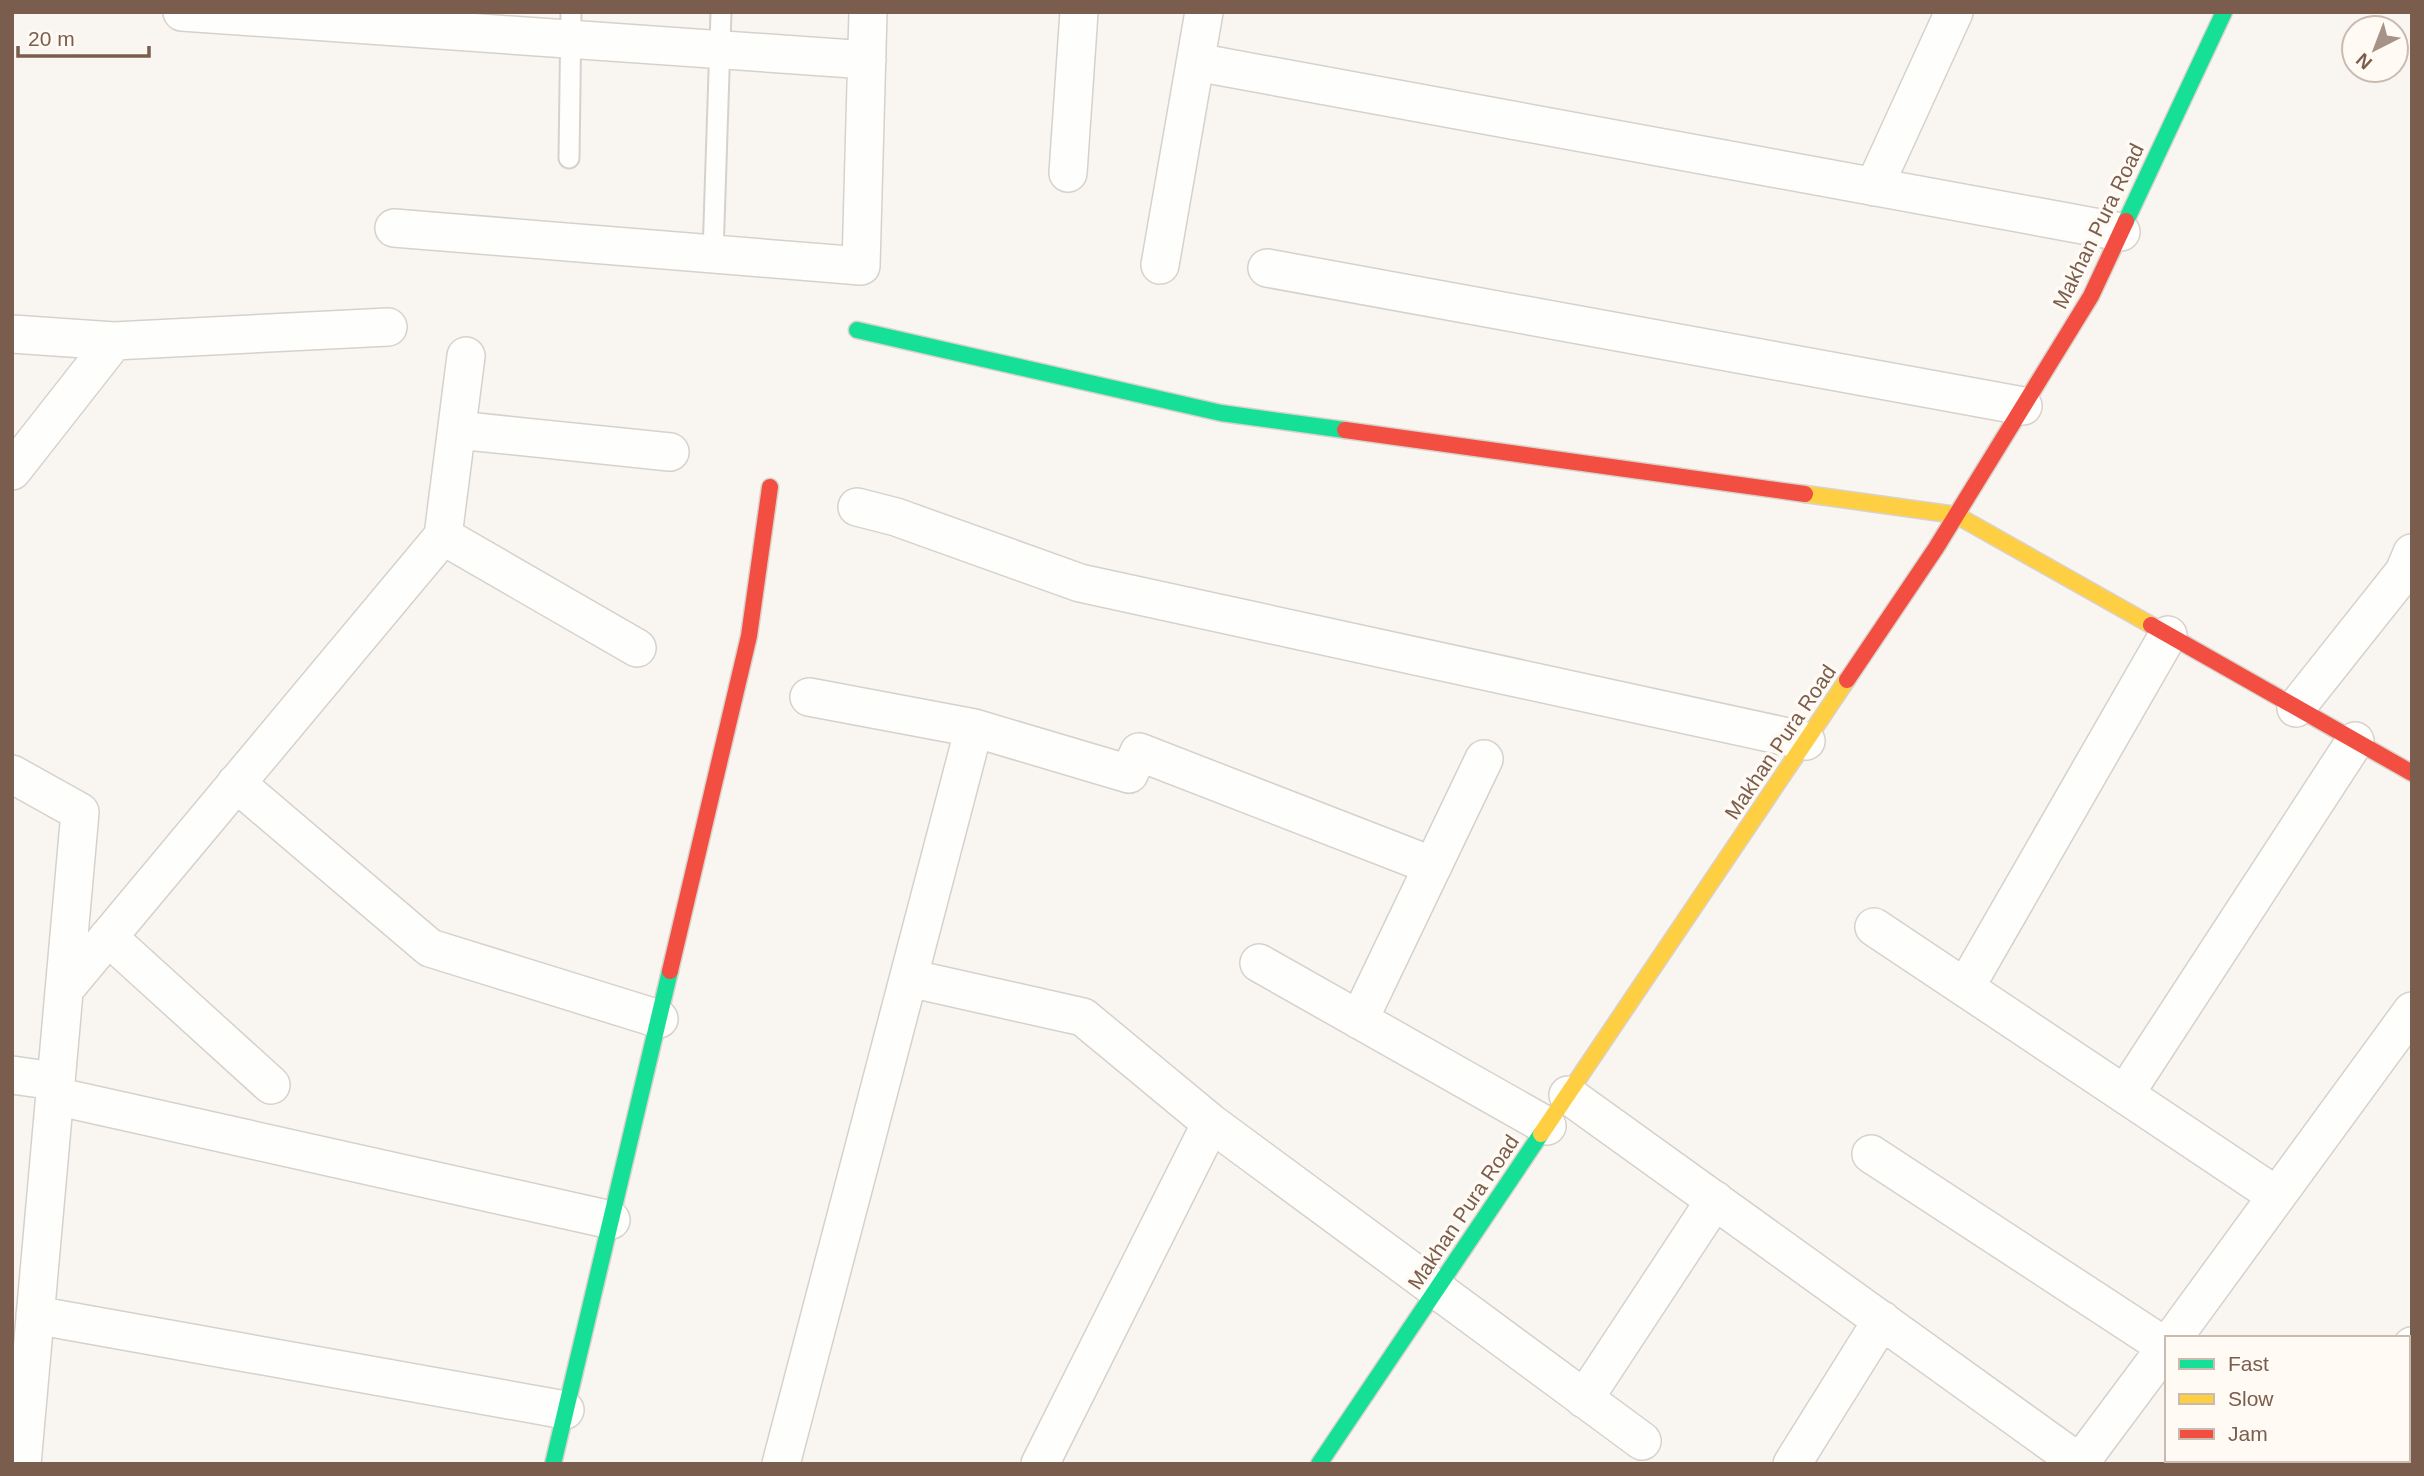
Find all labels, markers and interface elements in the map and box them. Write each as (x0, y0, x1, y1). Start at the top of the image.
scale bar (18, 14, 149, 58)
north arrow (2340, 14, 2410, 84)
text: 20 m (28, 27, 75, 50)
text: N (2352, 49, 2376, 74)
street label: Makhan Pura Road (2048, 140, 2148, 312)
street label: Makhan Pura Road (1720, 661, 1840, 823)
street label: Makhan Pura Road (1403, 1131, 1523, 1293)
legend (2165, 1336, 2410, 1462)
text: Fast (2228, 1352, 2269, 1375)
text: Slow (2228, 1387, 2274, 1410)
text: Jam (2228, 1422, 2268, 1445)

